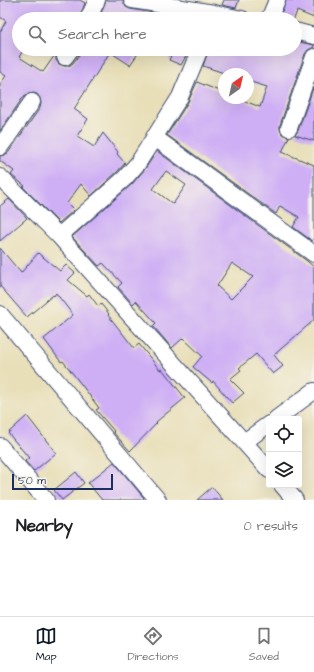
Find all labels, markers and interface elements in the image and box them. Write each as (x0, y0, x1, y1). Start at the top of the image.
search box (12, 12, 302, 56)
icon: search (26, 23, 48, 45)
text: Search here (58, 24, 147, 45)
north arrow (218, 68, 254, 104)
map controls (266, 416, 302, 488)
button: locate (266, 416, 302, 452)
button: layers (266, 452, 302, 488)
scale bar (12, 472, 113, 491)
text: 50 m (18, 473, 46, 488)
text: Nearby (16, 514, 73, 538)
text: 0 results (243, 517, 298, 535)
tab: Map (35, 625, 57, 664)
tab: Directions (127, 625, 179, 664)
tab: Saved (249, 625, 279, 664)

